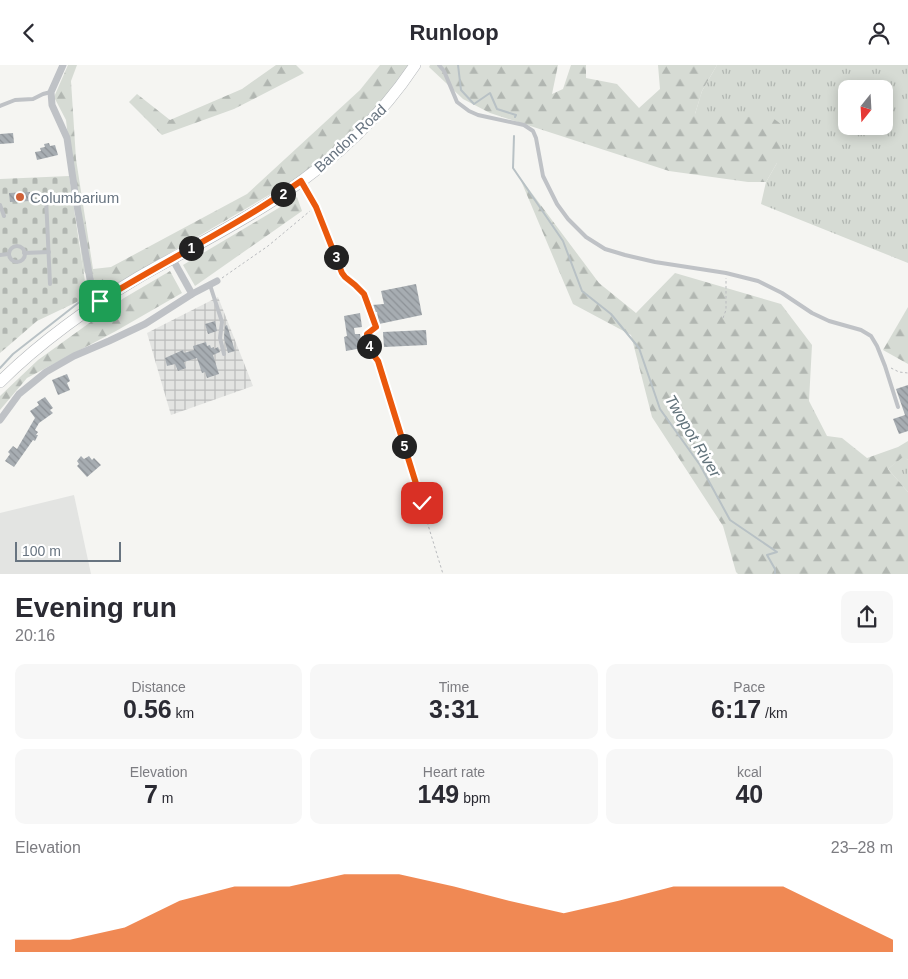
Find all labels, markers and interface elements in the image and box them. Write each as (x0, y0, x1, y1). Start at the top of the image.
icon: back (15, 19, 43, 47)
icon: person (865, 19, 893, 47)
text: Runloop (409, 20, 499, 45)
north arrow (838, 80, 892, 135)
map controls (838, 80, 893, 135)
street label: Bandon Road (311, 100, 389, 176)
pin: 2 (270, 181, 296, 207)
text: 2 (280, 186, 287, 202)
place label: Columbarium (30, 189, 119, 206)
marker: Columbarium (14, 191, 26, 203)
pin: 1 (178, 235, 204, 261)
text: 1 (188, 240, 195, 256)
pin: 3 (324, 245, 348, 269)
text: 3 (333, 249, 340, 265)
pin (79, 280, 121, 322)
icon: arrive (86, 287, 114, 315)
pin: 4 (356, 333, 382, 359)
text: 4 (366, 338, 373, 354)
water label: Twopot River (662, 392, 725, 481)
pin: 5 (392, 433, 416, 459)
text: 5 (401, 438, 408, 454)
pin (401, 482, 443, 524)
icon: check (408, 489, 436, 517)
scale bar (15, 539, 121, 562)
text: 100 m (22, 543, 61, 559)
button: share (841, 591, 893, 643)
text: Evening run (15, 592, 177, 623)
text: 20:16 (15, 627, 55, 644)
text: Distance (131, 679, 186, 695)
text: Time (439, 679, 469, 695)
text: Pace (733, 679, 765, 695)
text: 0.56 (123, 695, 172, 723)
text: 3:31 (429, 695, 479, 723)
text: 6:17 (711, 695, 761, 723)
text: km (172, 705, 194, 721)
text: /km (761, 705, 788, 721)
text: Elevation (130, 764, 187, 780)
text: Heart rate (423, 764, 485, 780)
text: kcal (737, 764, 762, 780)
text: 7 (144, 780, 158, 808)
text: 149 (418, 780, 459, 808)
text: 40 (735, 780, 763, 808)
text: m (158, 790, 173, 806)
text: bpm (459, 790, 490, 806)
text: Elevation (15, 839, 81, 856)
text: 23–28 m (831, 839, 893, 856)

